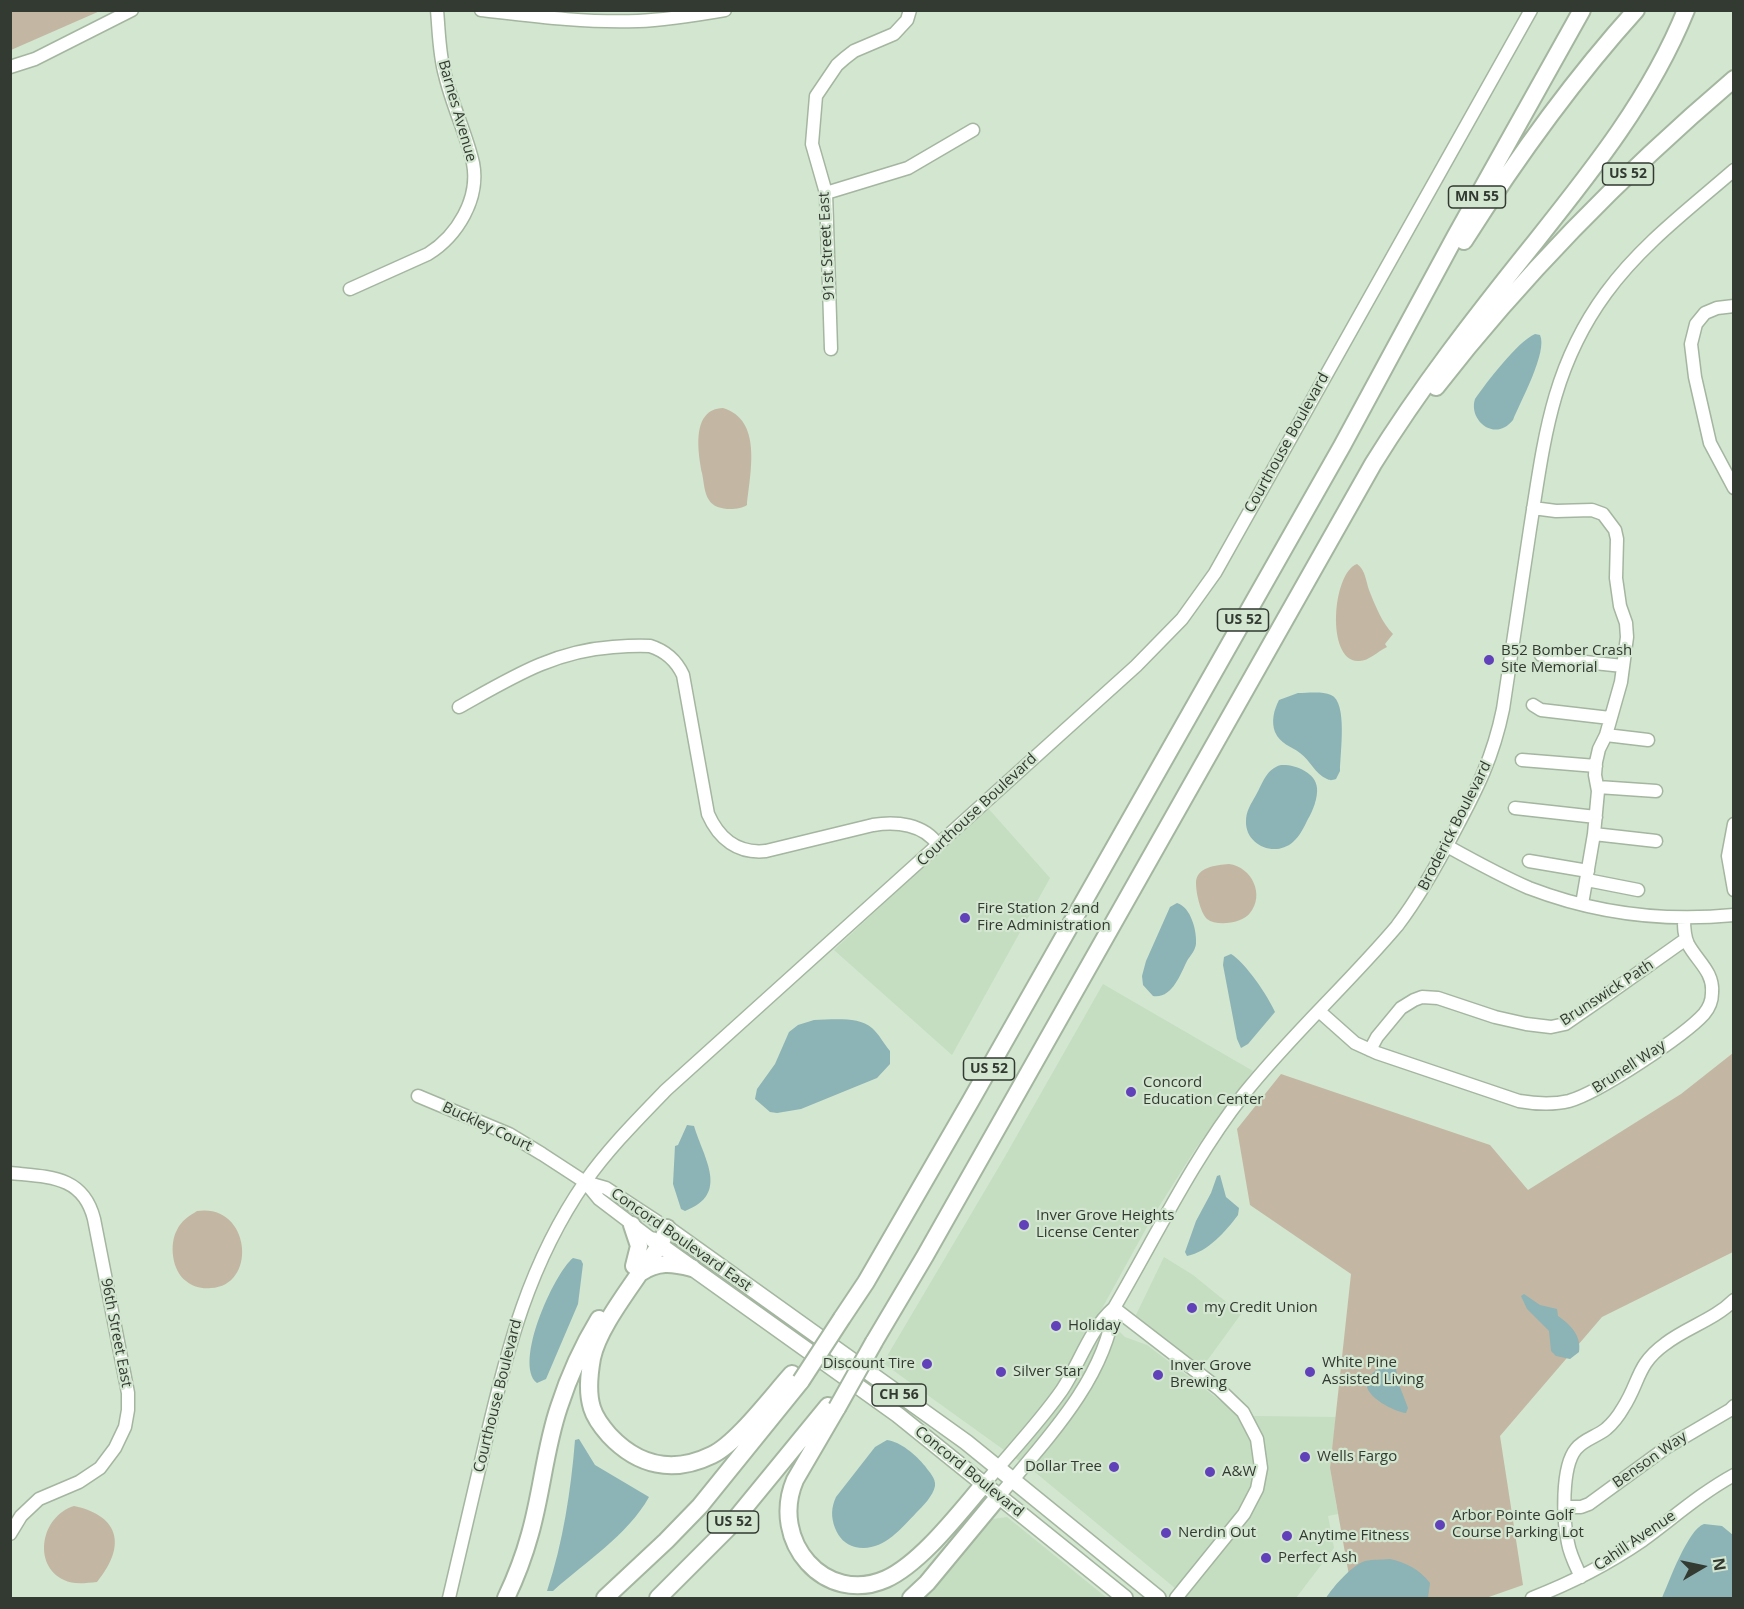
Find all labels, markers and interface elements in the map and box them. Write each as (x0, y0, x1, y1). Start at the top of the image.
street label: Barnes Avenue (434, 58, 480, 164)
road number: US 52 (1602, 163, 1654, 185)
road number: MN 55 (1448, 186, 1506, 208)
street label: 91st Street East (815, 191, 839, 301)
street label: Courthouse Boulevard (1241, 370, 1333, 516)
road number: US 52 (1218, 609, 1268, 631)
place label: B52 Bomber Crash Site Memorial (1501, 642, 1632, 677)
marker: B52 Bomber Crash Site Memorial (1482, 653, 1496, 667)
street label: Courthouse Boulevard (913, 750, 1041, 870)
street label: Broderick Boulevard (1415, 758, 1495, 894)
place label: Fire Station 2 and Fire Administration (977, 900, 1111, 935)
marker: Fire Station 2 and Fire Administration (958, 911, 972, 925)
street label: Brunswick Path (1557, 956, 1657, 1030)
street label: Brunell Way (1589, 1037, 1669, 1097)
road number: US 52 (964, 1058, 1014, 1080)
place label: Concord Education Center (1143, 1074, 1263, 1109)
marker: Concord Education Center (1124, 1085, 1138, 1099)
street label: Buckley Court (439, 1098, 535, 1156)
street label: Concord Boulevard East (607, 1185, 755, 1295)
place label: Inver Grove Heights License Center (1036, 1207, 1174, 1242)
marker: Inver Grove Heights License Center (1017, 1218, 1031, 1232)
street label: 96th Street East (97, 1277, 135, 1389)
place label: my Credit Union (1204, 1299, 1318, 1317)
marker: my Credit Union (1185, 1301, 1199, 1315)
place label: Holiday (1068, 1317, 1121, 1335)
street label: Courthouse Boulevard (470, 1318, 526, 1474)
marker: Holiday (1049, 1319, 1063, 1333)
place label: White Pine Assisted Living (1322, 1354, 1424, 1389)
place label: Discount Tire (823, 1355, 915, 1373)
marker: Discount Tire (920, 1357, 934, 1371)
place label: Inver Grove Brewing (1170, 1357, 1251, 1392)
place label: Silver Star (1013, 1363, 1083, 1381)
marker: Silver Star (994, 1365, 1008, 1379)
marker: White Pine Assisted Living (1303, 1365, 1317, 1379)
marker: Inver Grove Brewing (1151, 1368, 1165, 1382)
road number: CH 56 (872, 1384, 926, 1406)
street label: Concord Boulevard (911, 1423, 1027, 1521)
street label: Benson Way (1609, 1428, 1691, 1492)
place label: Wells Fargo (1317, 1448, 1397, 1466)
marker: Wells Fargo (1298, 1450, 1312, 1464)
place label: Dollar Tree (1025, 1458, 1102, 1476)
marker: Dollar Tree (1107, 1460, 1121, 1474)
place label: A&W (1222, 1463, 1256, 1481)
marker: A&W (1203, 1465, 1217, 1479)
place label: Arbor Pointe Golf Course Parking Lot (1452, 1507, 1584, 1542)
street label: Cahill Avenue (1591, 1507, 1679, 1575)
road number: US 52 (708, 1511, 758, 1533)
marker: Arbor Pointe Golf Course Parking Lot (1433, 1518, 1447, 1532)
place label: Nerdin Out (1178, 1524, 1256, 1542)
marker: Nerdin Out (1159, 1526, 1173, 1540)
place label: Anytime Fitness (1299, 1527, 1409, 1545)
marker: Anytime Fitness (1280, 1529, 1294, 1543)
north arrow (1672, 1537, 1732, 1597)
place label: Perfect Ash (1278, 1549, 1357, 1567)
marker: Perfect Ash (1259, 1551, 1273, 1565)
text: N (1708, 1556, 1732, 1572)

